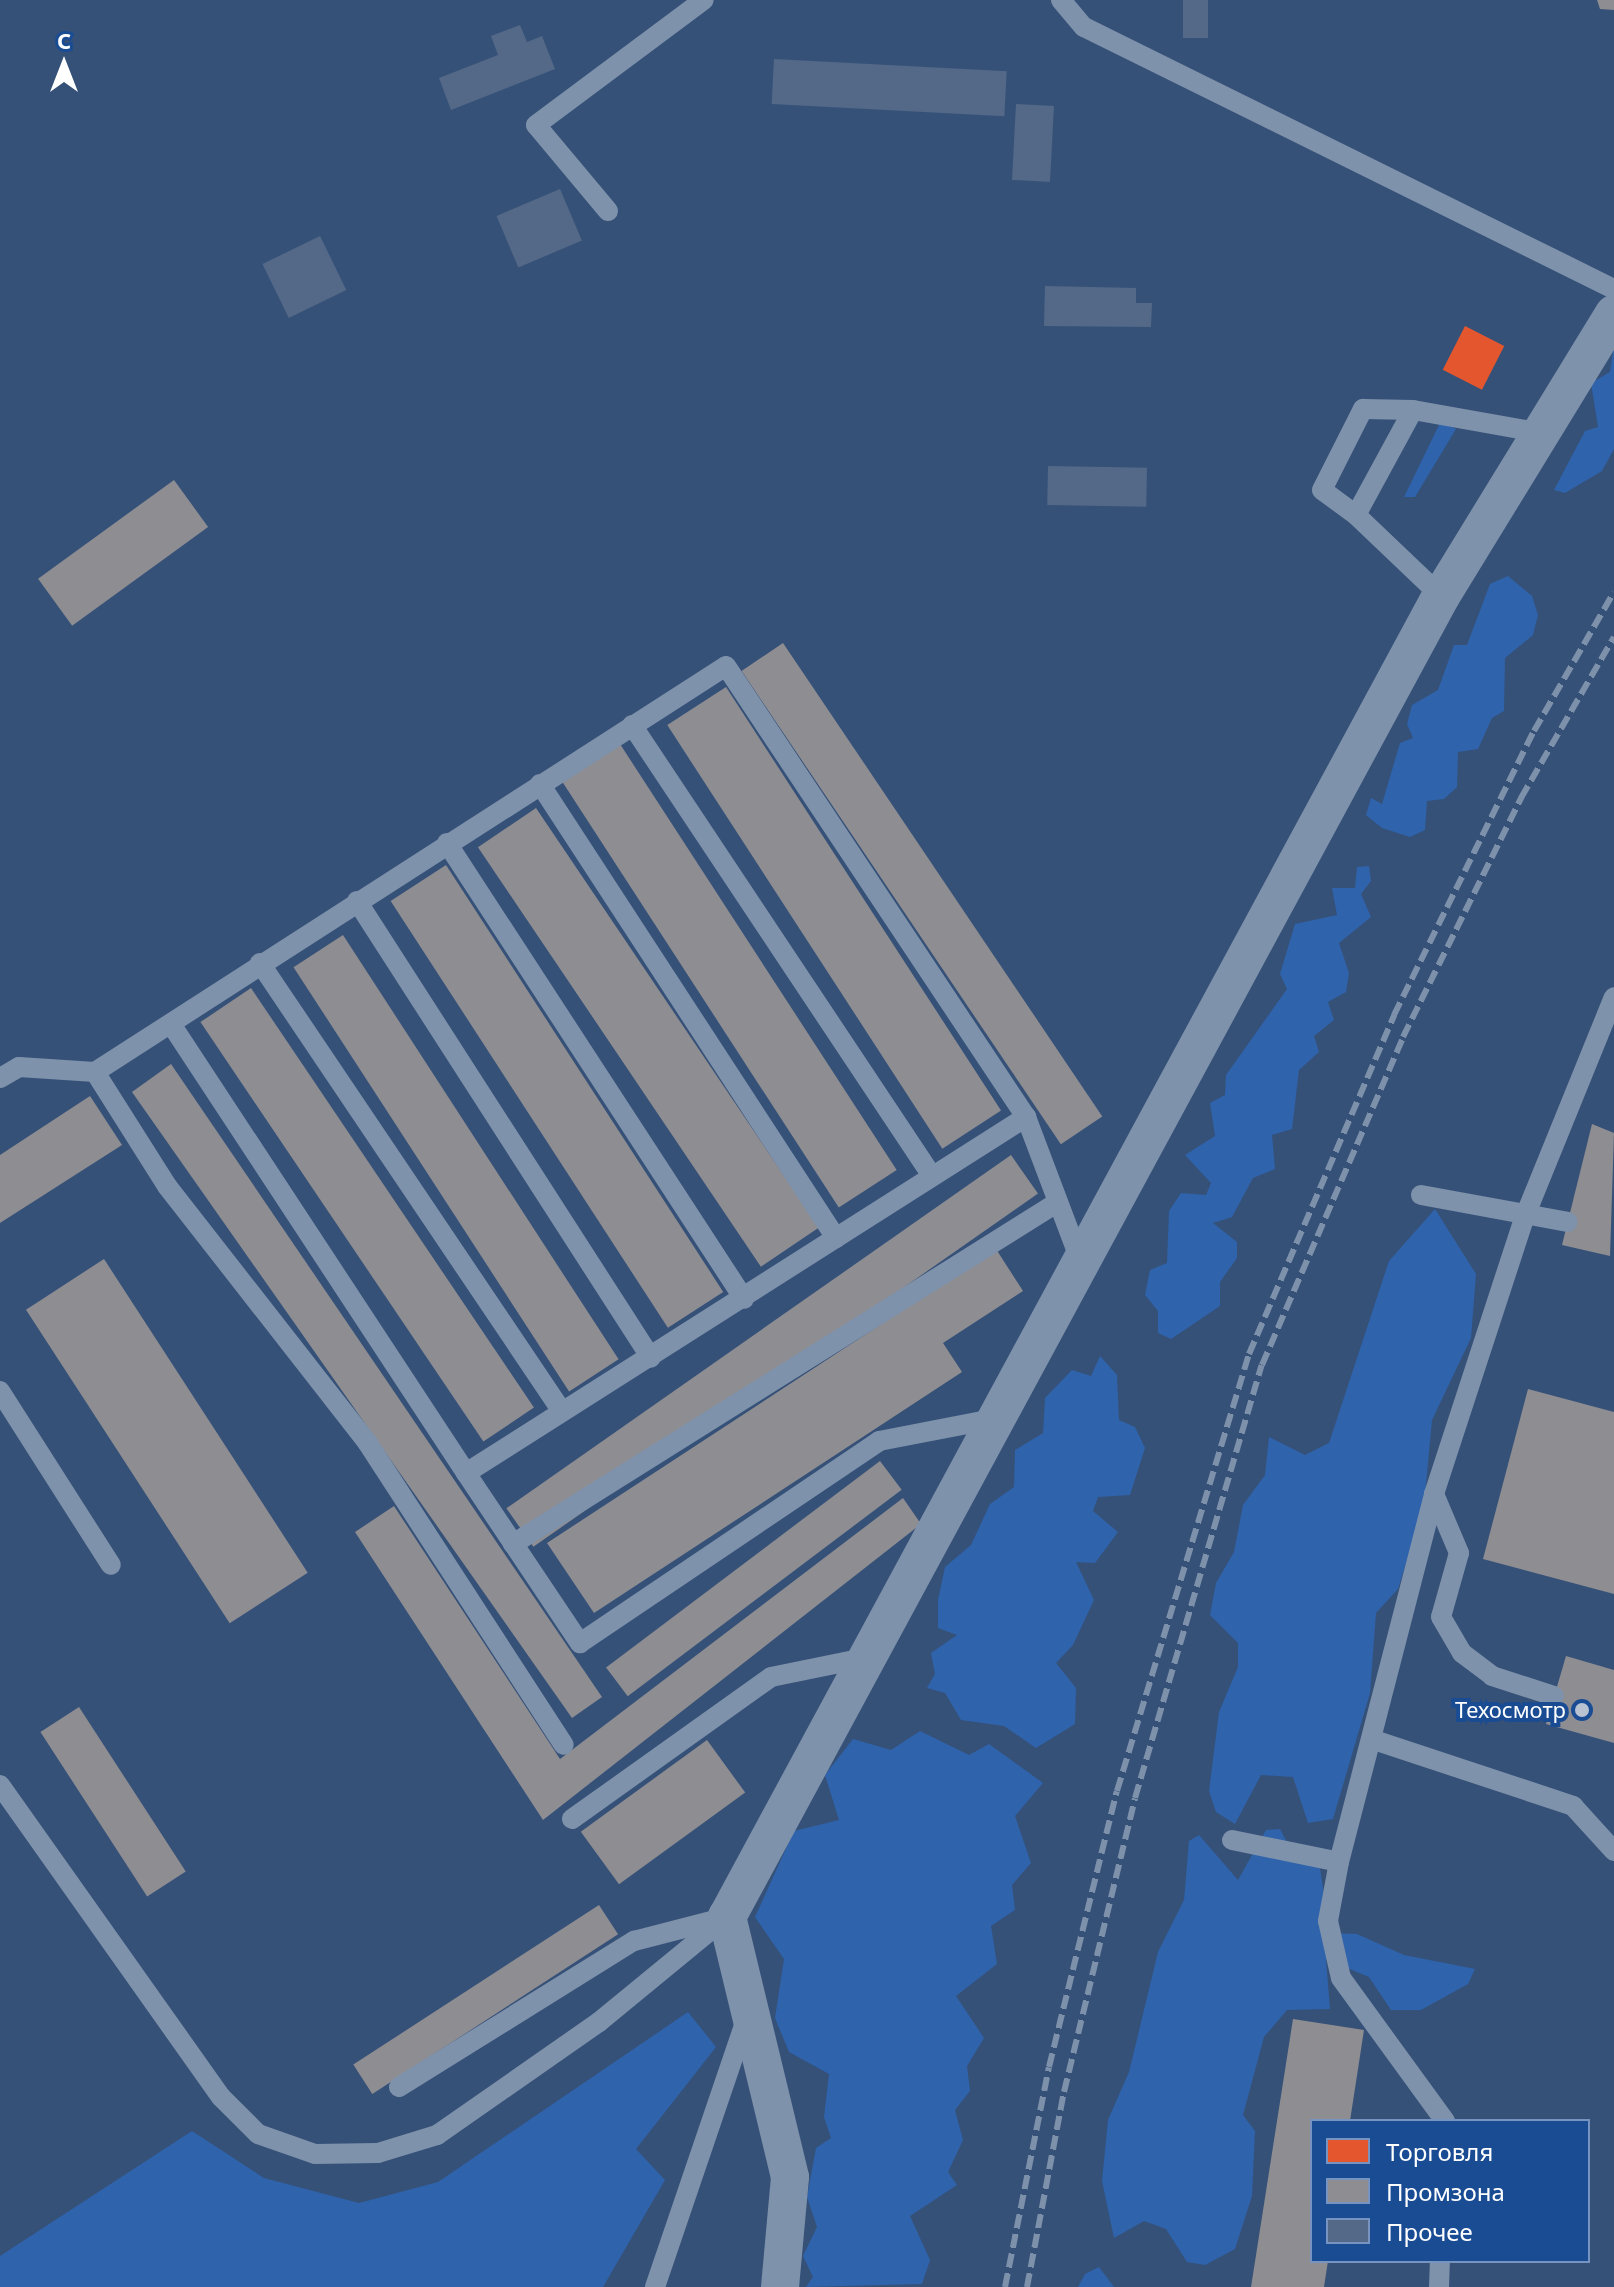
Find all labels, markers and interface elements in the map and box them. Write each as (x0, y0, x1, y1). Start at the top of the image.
north arrow (24, 24, 104, 104)
text: С (57, 25, 71, 55)
place label: Техосмотр (1455, 1697, 1566, 1723)
marker: Техосмотр (1573, 1701, 1591, 1719)
legend (1310, 2119, 1590, 2263)
text: Торговля (1386, 2135, 1493, 2168)
text: Промзона (1386, 2175, 1505, 2208)
text: Прочее (1386, 2215, 1473, 2248)

